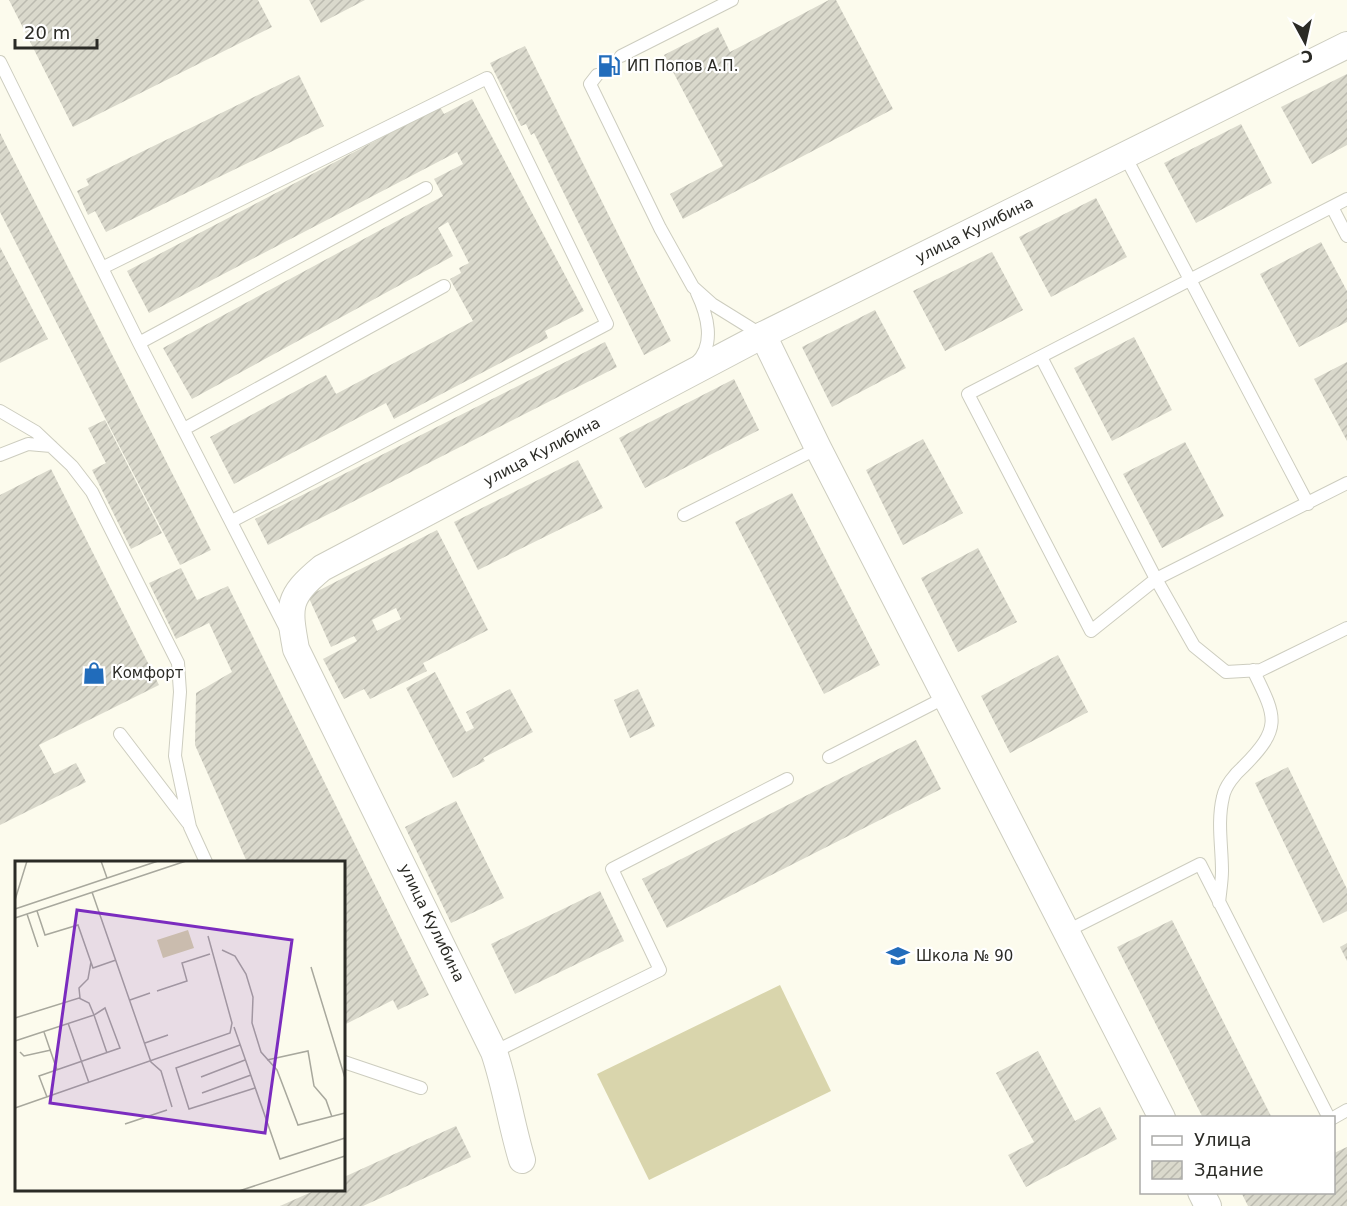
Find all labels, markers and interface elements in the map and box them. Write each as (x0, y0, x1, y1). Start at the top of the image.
scale bar (15, 12, 98, 50)
north arrow (1275, 12, 1335, 72)
text: 20 m (24, 22, 70, 43)
text: С (1300, 46, 1314, 67)
fuel station icon: ИП Попов А.П. (596, 53, 622, 79)
place label: ИП Попов А.П. (627, 57, 738, 75)
street label: улица Кулибина (912, 193, 1036, 267)
street label: улица Кулибина (481, 414, 603, 490)
shop icon: Комфорт (81, 660, 107, 686)
place label: Комфорт (112, 664, 184, 682)
inset map (15, 861, 345, 1191)
street label: улица Кулибина (396, 861, 468, 985)
school or university icon: Школа № 90 (885, 943, 911, 969)
place label: Школа № 90 (916, 947, 1013, 965)
legend (1140, 1116, 1335, 1194)
text: Улица (1194, 1129, 1251, 1150)
text: Здание (1194, 1159, 1264, 1180)

